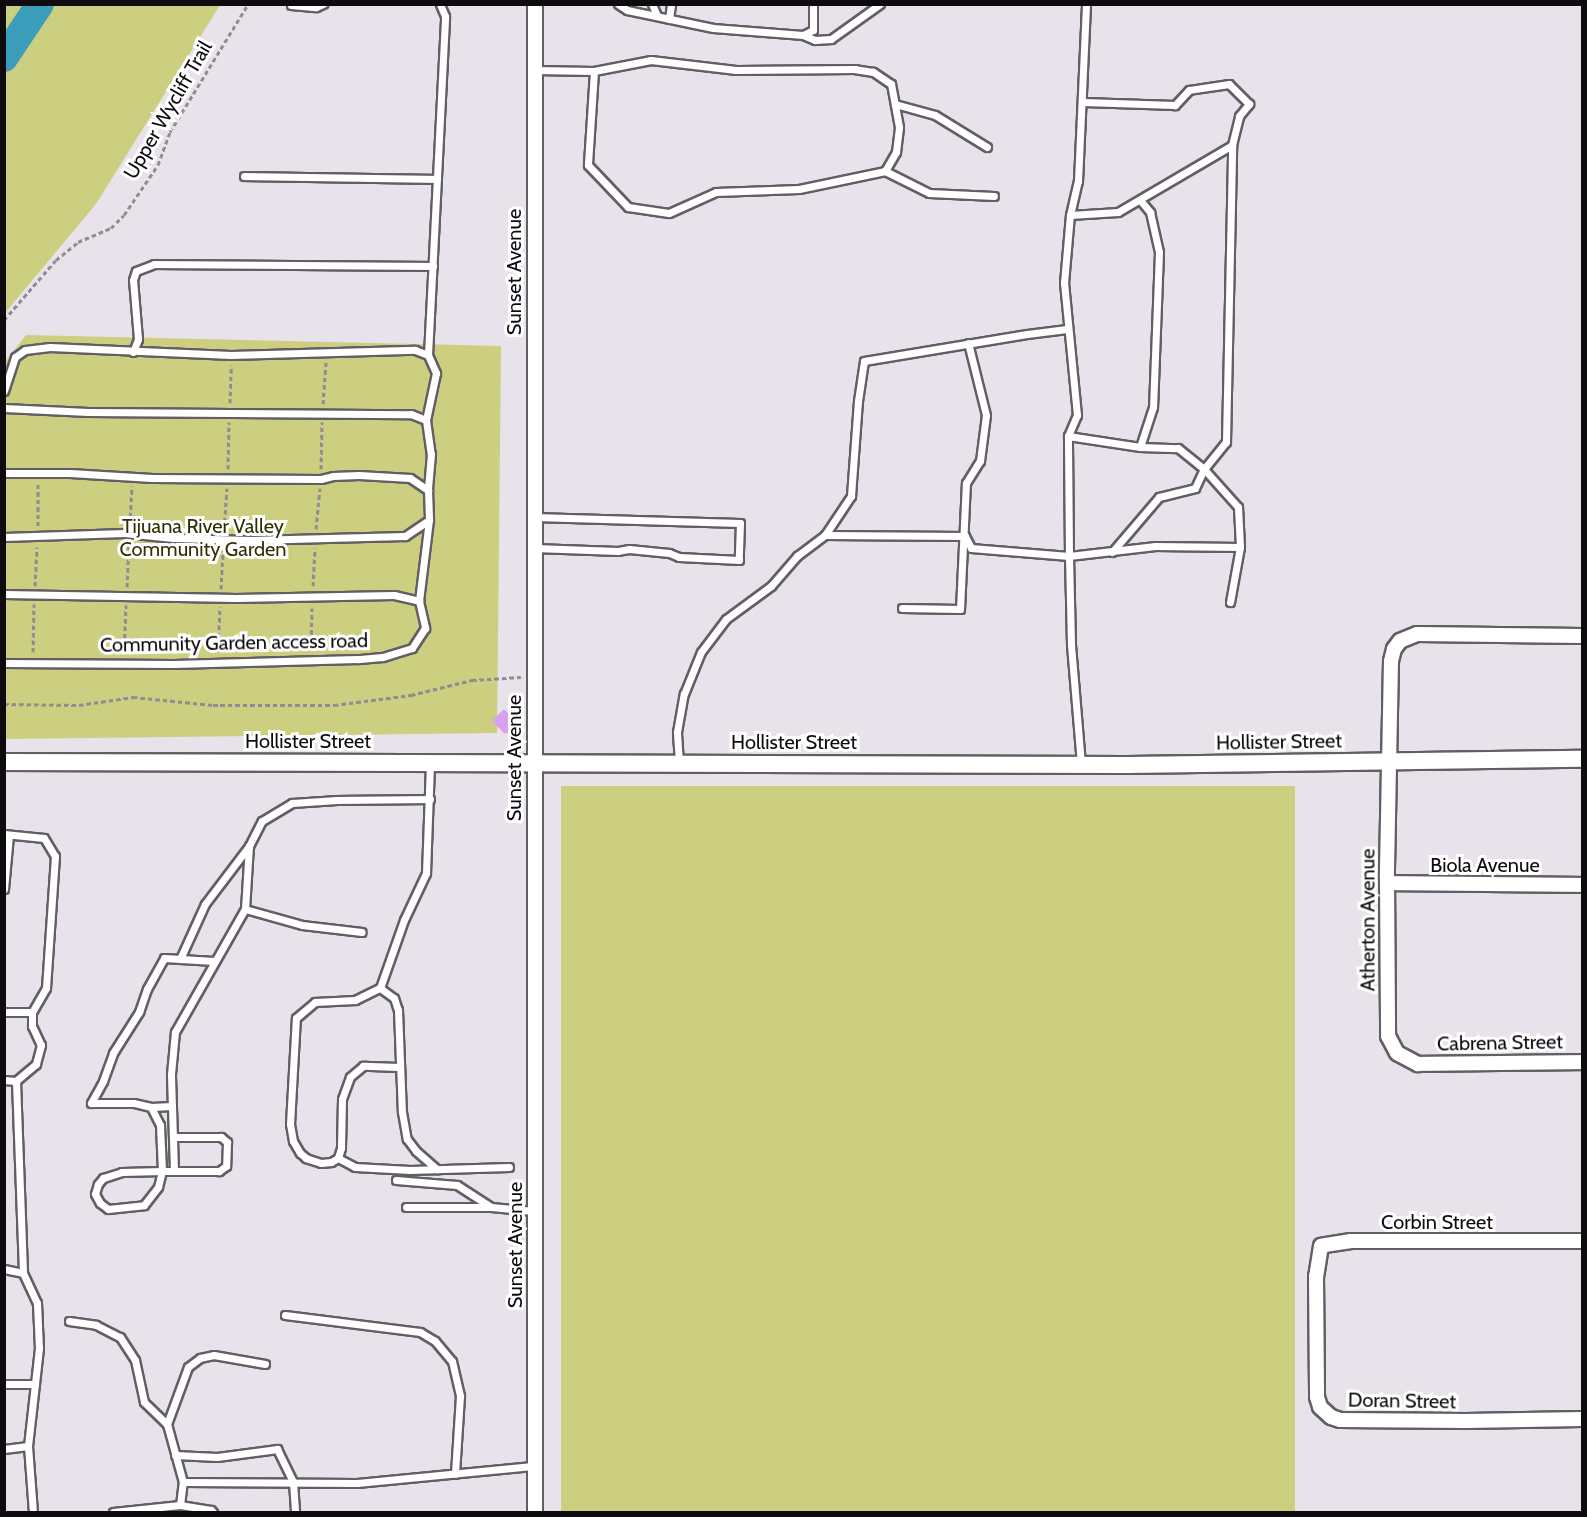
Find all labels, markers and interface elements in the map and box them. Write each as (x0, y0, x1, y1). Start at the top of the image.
street label: Upper Wycliff Trail (119, 37, 217, 183)
street label: Sunset Avenue (502, 209, 526, 335)
park label: Tijuana River Valley Community Garden (120, 514, 286, 561)
street label: Community Garden access road (100, 629, 368, 657)
street label: Sunset Avenue (502, 695, 526, 821)
street label: Hollister Street (245, 729, 371, 753)
street label: Hollister Street (1216, 729, 1342, 755)
street label: Hollister Street (731, 730, 857, 754)
street label: Atherton Avenue (1356, 849, 1380, 991)
street label: Biola Avenue (1430, 853, 1540, 877)
street label: Cabrena Street (1437, 1030, 1563, 1056)
street label: Sunset Avenue (503, 1182, 527, 1308)
street label: Corbin Street (1381, 1210, 1493, 1234)
street label: Doran Street (1348, 1388, 1456, 1414)

